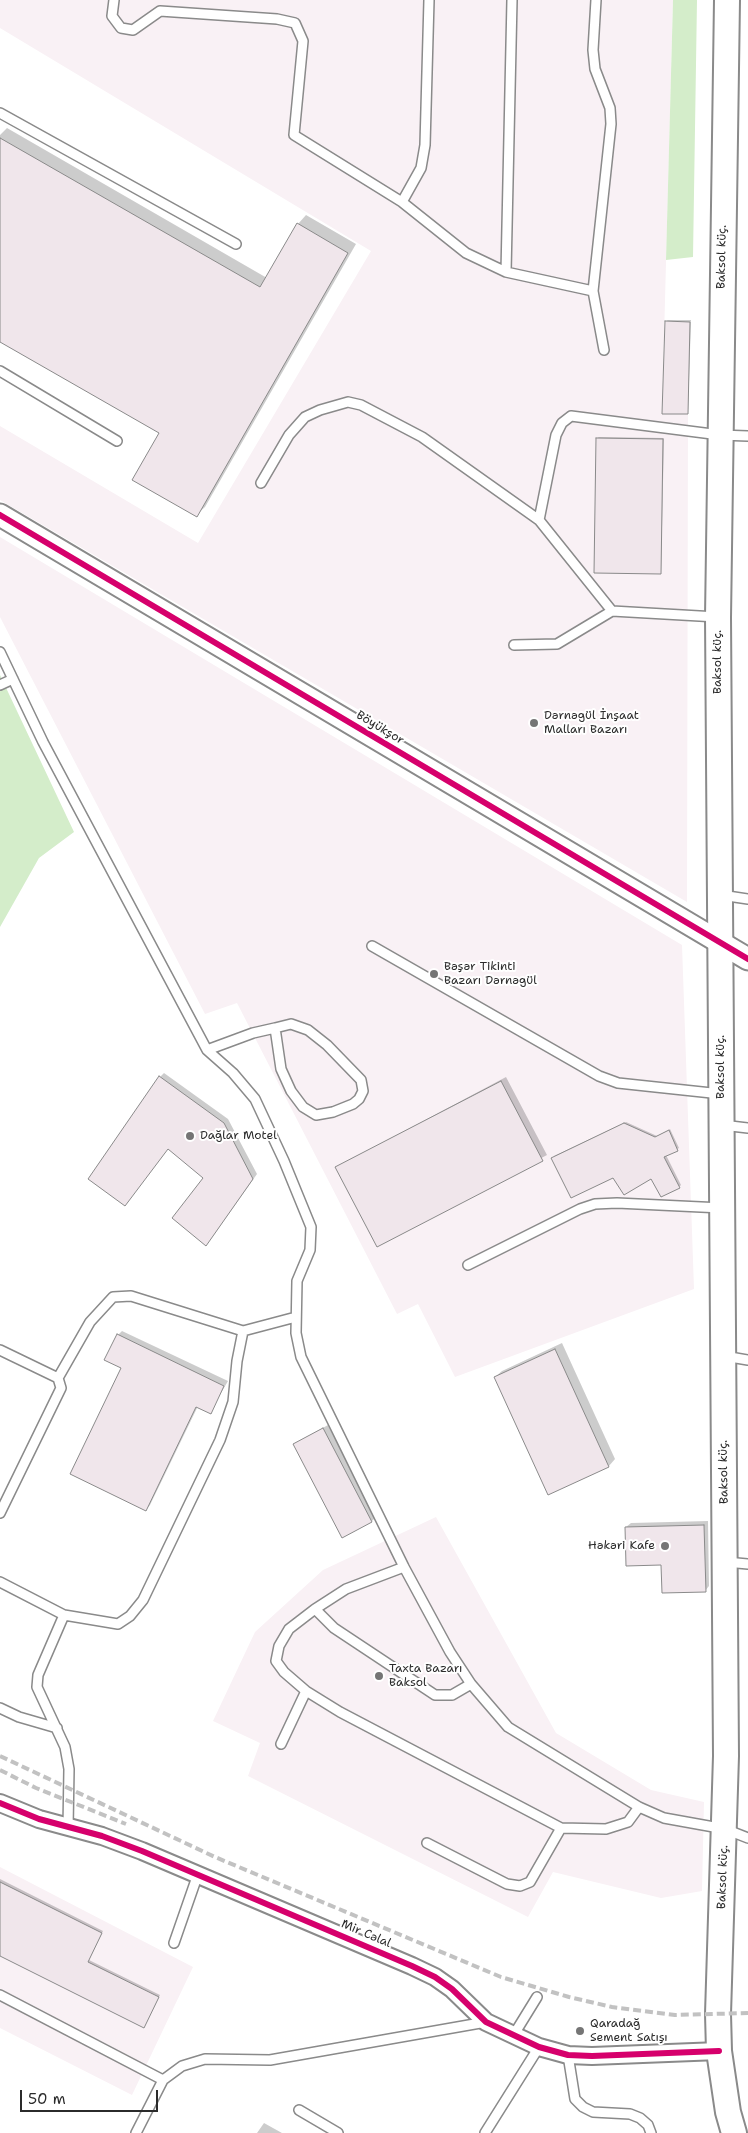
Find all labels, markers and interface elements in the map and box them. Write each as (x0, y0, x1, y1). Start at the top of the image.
street label: Baksol küç. (714, 225, 730, 289)
street label: Baksol küç. (711, 630, 725, 694)
street label: Böyükşor (353, 708, 407, 748)
place label: Dərnəgül İnşaat Malları Bazarı (544, 709, 639, 737)
marker: Dərnəgül İnşaat Malları Bazarı (528, 717, 540, 729)
place label: Bəşər Tikinti Bazarı Dərnəgül (444, 960, 537, 988)
marker: Bəşər Tikinti Bazarı Dərnəgül (428, 968, 440, 980)
street label: Baksol küç. (714, 1035, 728, 1099)
place label: Dağlar Motel (200, 1129, 277, 1143)
marker: Dağlar Motel (184, 1130, 196, 1142)
street label: Baksol küç. (716, 1440, 732, 1504)
place label: Həkəri Kafe (588, 1539, 655, 1553)
marker: Həkəri Kafe (659, 1540, 671, 1552)
place label: Taxta Bazarı Baksol (389, 1662, 463, 1690)
marker: Taxta Bazarı Baksol (373, 1670, 385, 1682)
street label: Baksol küç. (715, 1845, 731, 1909)
street label: Mir Cəlal (339, 1917, 393, 1951)
place label: Qaradağ Sement Satışı (590, 2017, 668, 2045)
marker: Qaradağ Sement Satışı (574, 2025, 586, 2037)
scale bar (22, 2080, 160, 2112)
text: 50 m (28, 2089, 66, 2109)

